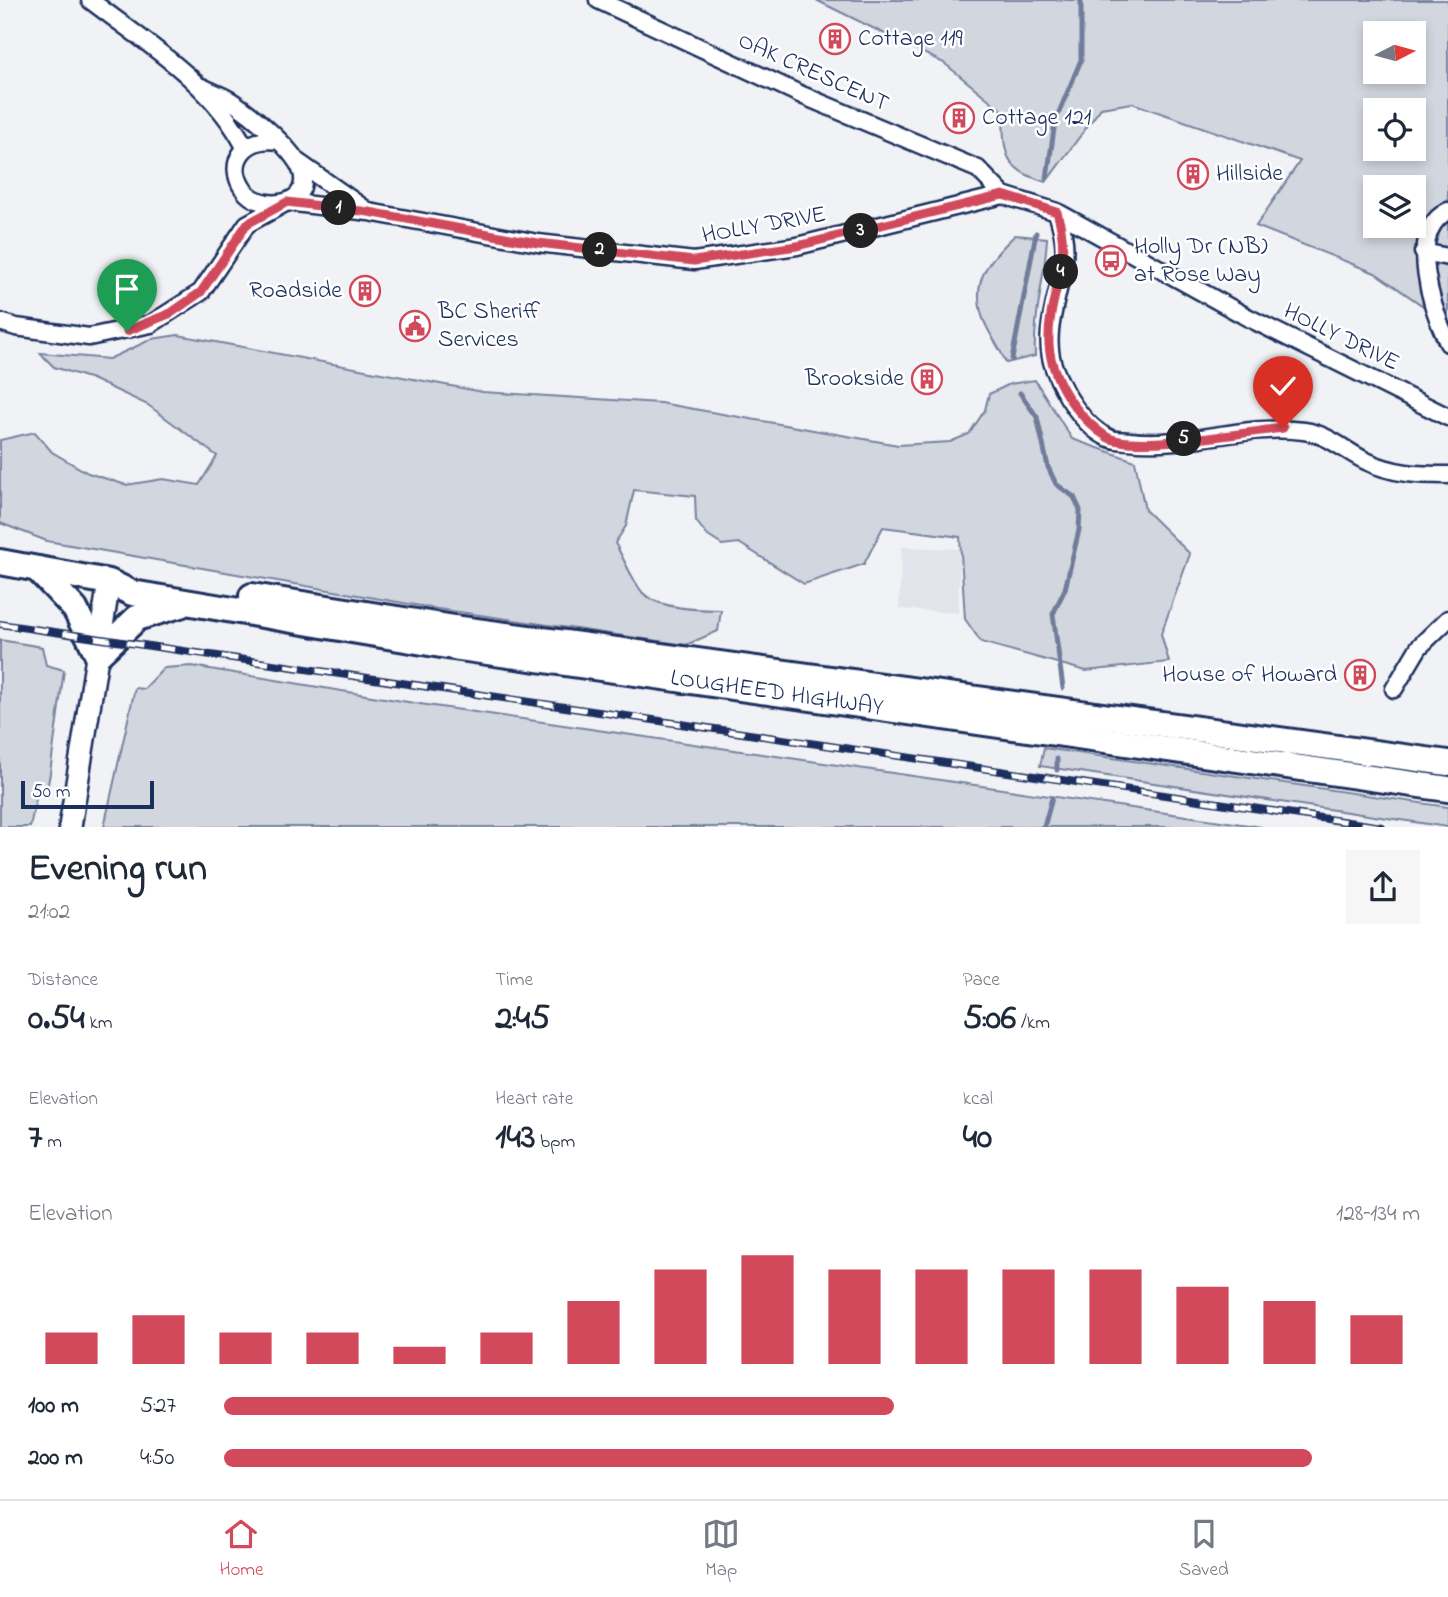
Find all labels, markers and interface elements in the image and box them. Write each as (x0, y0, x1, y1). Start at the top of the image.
north arrow (1363, 21, 1426, 84)
map controls (1363, 21, 1426, 238)
building icon: Cottage 119 (818, 22, 852, 56)
place label: Cottage 119 (858, 22, 964, 57)
street label: OAK CRESCENT (732, 24, 894, 122)
button: locate (1363, 98, 1426, 161)
building icon: Cottage 121 (942, 101, 976, 135)
place label: Cottage 121 (982, 101, 1092, 136)
building icon: Hillside (1176, 157, 1210, 191)
place label: Hillside (1216, 157, 1283, 192)
button: layers (1363, 175, 1426, 238)
pin: 1 (322, 190, 356, 226)
text: 1 (335, 194, 342, 221)
street label: HOLLY DRIVE (699, 198, 829, 254)
pin: 3 (844, 214, 878, 248)
text: 3 (857, 217, 864, 244)
place label: Holly Dr (NB) at Rose Way (1134, 230, 1268, 294)
pin: 2 (582, 232, 618, 268)
text: 2 (595, 236, 604, 263)
bus stop icon: Holly Dr (NB) at Rose Way (1094, 244, 1128, 278)
pin: 4 (1044, 254, 1078, 290)
text: 4 (1057, 258, 1064, 285)
pin (97, 259, 157, 331)
icon: arrive (108, 270, 146, 308)
place label: Roadside (249, 274, 342, 309)
building icon: Roadside (348, 274, 382, 308)
place label: BC Sheriff Services (437, 295, 541, 358)
street label: HOLLY DRIVE (1277, 295, 1405, 381)
public building icon: BC Sheriff Services (398, 309, 432, 343)
pin (1253, 356, 1313, 428)
place label: Brookside (804, 362, 904, 397)
building icon: Brookside (910, 362, 944, 396)
icon: check (1264, 367, 1302, 405)
pin: 5 (1166, 422, 1202, 457)
text: 5 (1178, 425, 1189, 452)
place label: House of Howard (1162, 658, 1337, 693)
building icon: House of Howard (1343, 658, 1377, 692)
street label: LOUGHEED HIGHWAY (668, 661, 886, 726)
scale bar (21, 778, 154, 810)
text: 50 m (32, 779, 71, 806)
text: Evening run (28, 842, 207, 898)
button: share (1346, 850, 1420, 924)
text: 21:02 (28, 896, 70, 929)
text: Distance (28, 967, 98, 994)
text: Time (495, 967, 533, 994)
text: Pace (963, 967, 1000, 994)
text: 0.54 (28, 994, 85, 1045)
text: 2:45 (495, 994, 550, 1045)
text: 5:06 (963, 994, 1016, 1045)
text: km (85, 1010, 113, 1037)
text: /km (1016, 1010, 1050, 1037)
text: Elevation (28, 1086, 98, 1113)
text: Heart rate (495, 1086, 573, 1113)
text: kcal (963, 1086, 993, 1113)
text: 7 (28, 1113, 42, 1164)
text: 143 (495, 1113, 535, 1164)
text: 40 (963, 1113, 992, 1164)
text: m (42, 1129, 62, 1156)
text: bpm (535, 1129, 575, 1156)
text: Elevation (28, 1198, 113, 1231)
text: 128–134 m (1336, 1198, 1420, 1231)
text: 100 m (28, 1390, 79, 1423)
text: 5:27 (140, 1390, 176, 1423)
text: 200 m (28, 1442, 83, 1475)
text: 4:50 (140, 1442, 175, 1475)
tab: Home (219, 1515, 264, 1584)
tab: Map (702, 1515, 740, 1584)
tab: Saved (1179, 1515, 1229, 1584)

